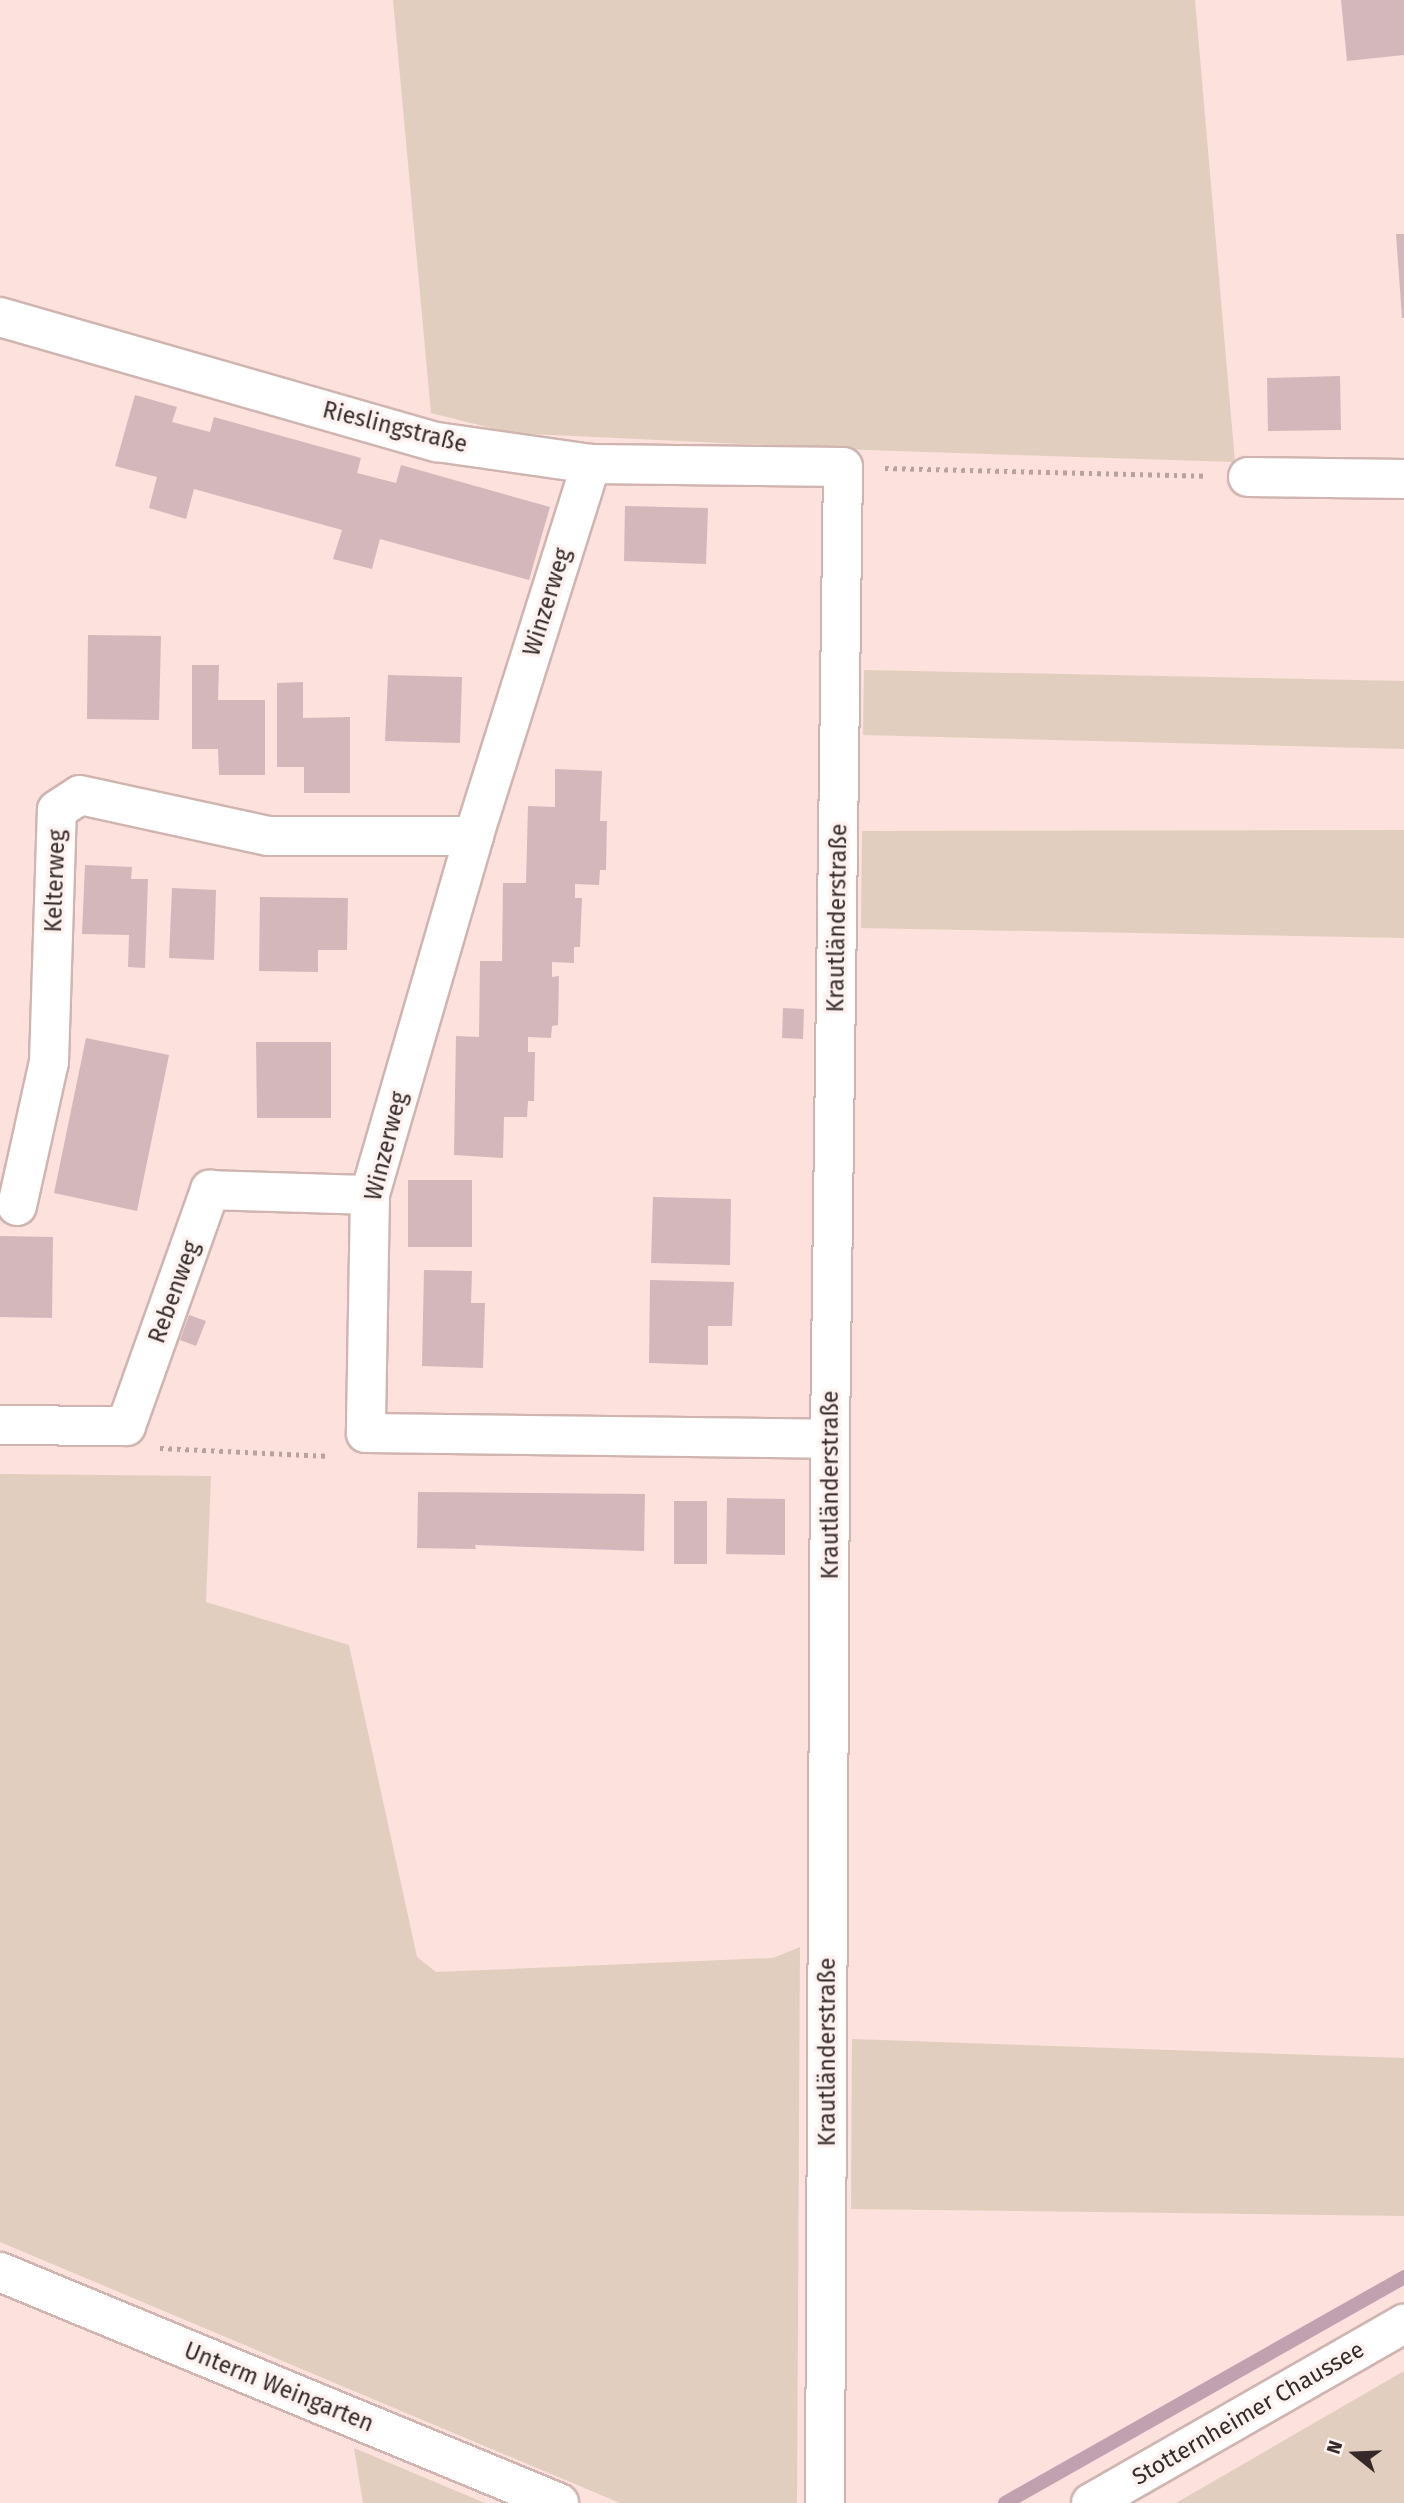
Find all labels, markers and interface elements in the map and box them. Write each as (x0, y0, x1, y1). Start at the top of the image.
street label: Rieslingstraße (320, 396, 470, 458)
street label: Winzerweg (518, 545, 576, 659)
street label: Krautländerstraße (822, 823, 852, 1013)
street label: Kelterweg (39, 829, 71, 933)
street label: Winzerweg (359, 1089, 413, 1203)
street label: Rebenweg (143, 1237, 205, 1347)
street label: Krautländerstraße (816, 1391, 844, 1579)
street label: Krautländerstraße (813, 1958, 841, 2146)
street label: Stotternheimer Chaussee (1127, 2335, 1369, 2491)
street label: Unterm Weingarten (180, 2336, 378, 2438)
north arrow (1320, 2419, 1390, 2489)
text: N (1322, 2438, 1347, 2457)

